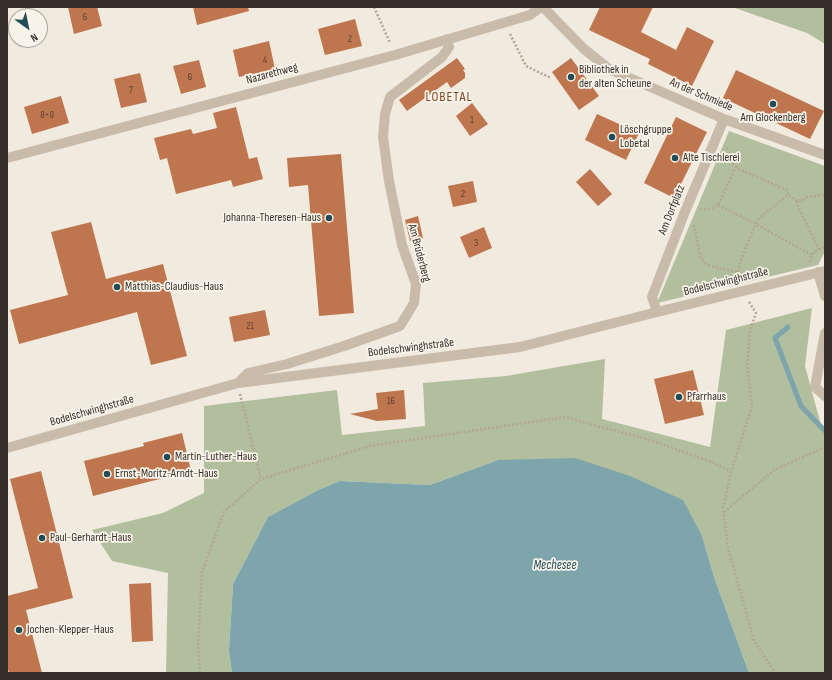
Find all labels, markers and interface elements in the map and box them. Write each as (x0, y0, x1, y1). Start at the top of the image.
north arrow (8, 8, 48, 48)
house number: 6 (83, 11, 87, 23)
text: N (28, 31, 40, 45)
house number: 2 (348, 33, 352, 45)
house number: 4 (263, 54, 267, 66)
street label: Nazarethweg (245, 60, 299, 88)
place label: Bibliothek in der alten Scheune (579, 63, 651, 91)
house number: 6 (188, 71, 192, 83)
marker: Bibliothek in der alten Scheune (566, 72, 576, 82)
street label: An der Schmiede (667, 75, 735, 115)
house number: 7 (129, 84, 133, 96)
district label: LOBETAL (425, 89, 473, 105)
marker: Am Glockenberg (768, 99, 778, 109)
house number: 8+9 (40, 109, 54, 121)
place label: Am Glockenberg (740, 111, 806, 125)
house number: 1 (470, 114, 474, 126)
place label: Löschgruppe Lobetal (620, 123, 672, 151)
marker: Löschgruppe Lobetal (607, 132, 617, 142)
place label: Alte Tischlerei (683, 151, 740, 165)
marker: Alte Tischlerei (670, 153, 680, 163)
street label: Am Dorfplatz (655, 183, 689, 237)
house number: 2 (461, 188, 465, 200)
place label: Johanna-Theresen-Haus (224, 211, 321, 225)
marker: Johanna-Theresen-Haus (324, 213, 334, 223)
street label: Am Brüderberg (404, 222, 434, 284)
house number: 3 (474, 237, 478, 249)
street label: Bodelschwinghstraße (682, 265, 770, 299)
place label: Matthias-Claudius-Haus (125, 280, 223, 294)
marker: Matthias-Claudius-Haus (112, 282, 122, 292)
house number: 21 (246, 320, 254, 332)
street label: Bodelschwinghstraße (367, 336, 455, 360)
place label: Pfarrhaus (687, 390, 726, 404)
street label: Bodelschwinghstraße (49, 392, 135, 430)
marker: Pfarrhaus (674, 392, 684, 402)
house number: 16 (387, 395, 395, 407)
place label: Martin-Luther-Haus (175, 450, 257, 464)
marker: Martin-Luther-Haus (162, 452, 172, 462)
place label: Ernst-Moritz-Arndt-Haus (115, 467, 218, 481)
marker: Ernst-Moritz-Arndt-Haus (102, 469, 112, 479)
place label: Paul-Gerhardt-Haus (50, 531, 132, 545)
marker: Paul-Gerhardt-Haus (37, 533, 47, 543)
water label: Mechesee (534, 558, 576, 574)
place label: Jochen-Klepper-Haus (27, 623, 114, 637)
marker: Jochen-Klepper-Haus (14, 625, 24, 635)

